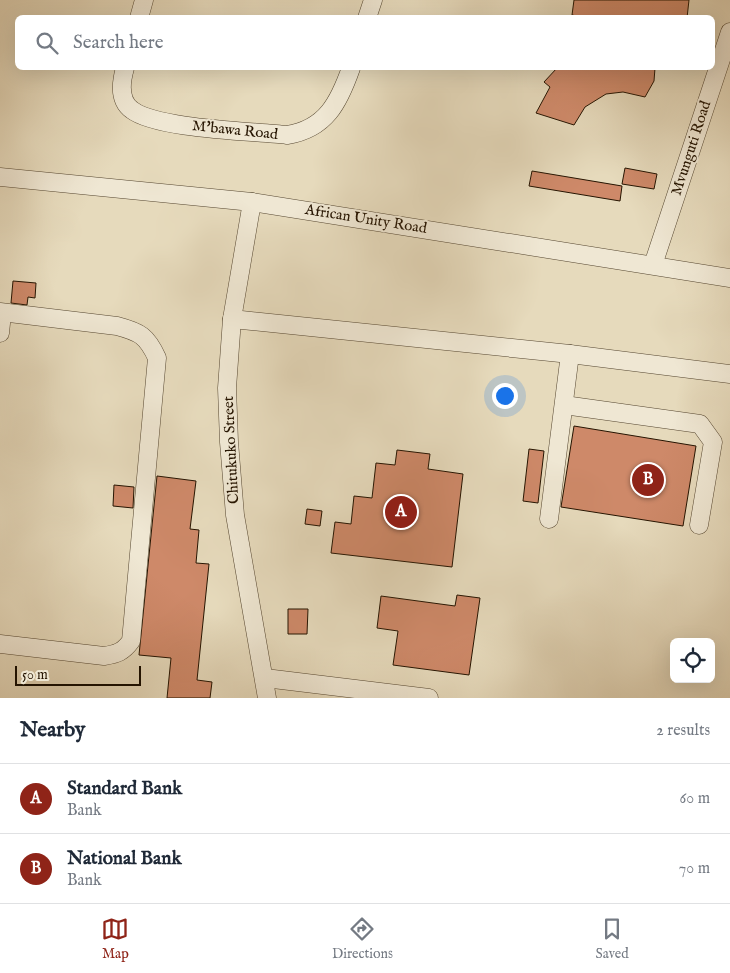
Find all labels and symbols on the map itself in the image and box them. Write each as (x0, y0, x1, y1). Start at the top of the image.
street label: Mvunguti Road (667, 97, 716, 198)
street label: M'bawa Road (191, 116, 280, 144)
street label: African Unity Road (303, 200, 429, 238)
your location (492, 383, 518, 409)
street label: Chitukuko Street (219, 396, 243, 504)
pin: B (632, 461, 664, 499)
pin: A (385, 493, 417, 531)
scale bar (15, 663, 141, 686)

